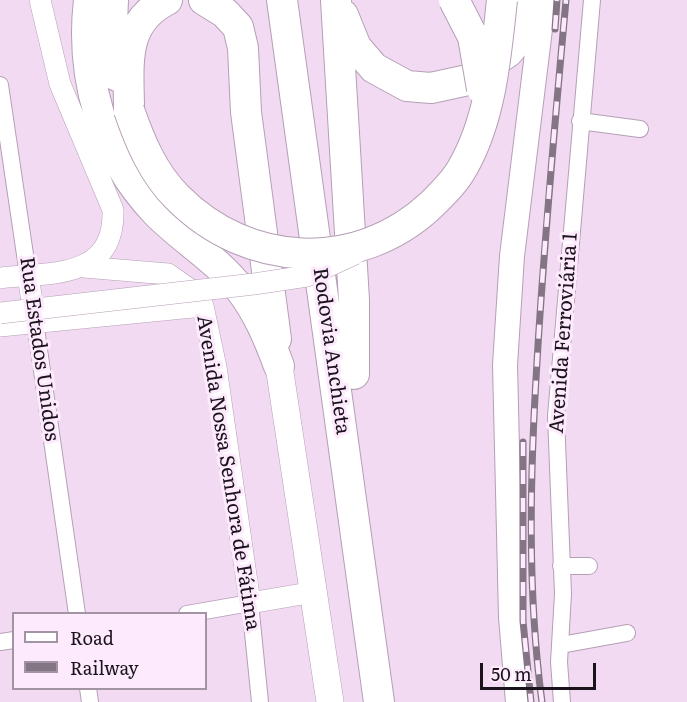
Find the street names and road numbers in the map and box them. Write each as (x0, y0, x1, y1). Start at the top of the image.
street label: Avenida Ferroviária 1 (545, 232, 583, 434)
street label: Rua Estados Unidos (14, 255, 64, 443)
street label: Rodovia Anchieta (307, 266, 355, 436)
street label: Avenida Nossa Senhora de Fátima (191, 314, 265, 632)

